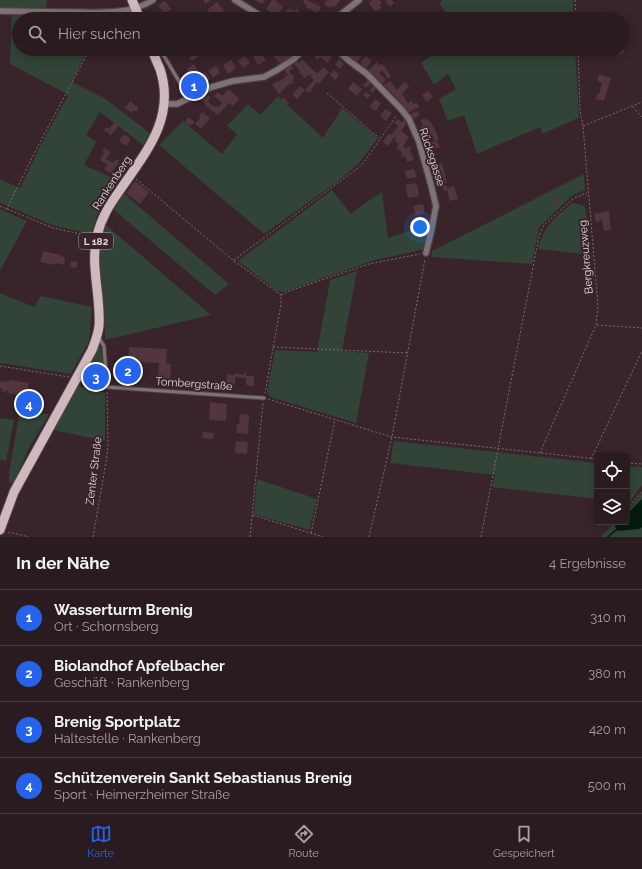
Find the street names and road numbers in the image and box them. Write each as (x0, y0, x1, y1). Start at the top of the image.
street label: Rücksgasse (416, 126, 448, 188)
street label: Rankenberg (90, 154, 134, 212)
street label: Bergkreuzweg (576, 219, 596, 295)
road number: L 182 (79, 233, 113, 249)
street label: Tombergstraße (155, 375, 234, 393)
street label: Zenter Straße (83, 436, 105, 506)

